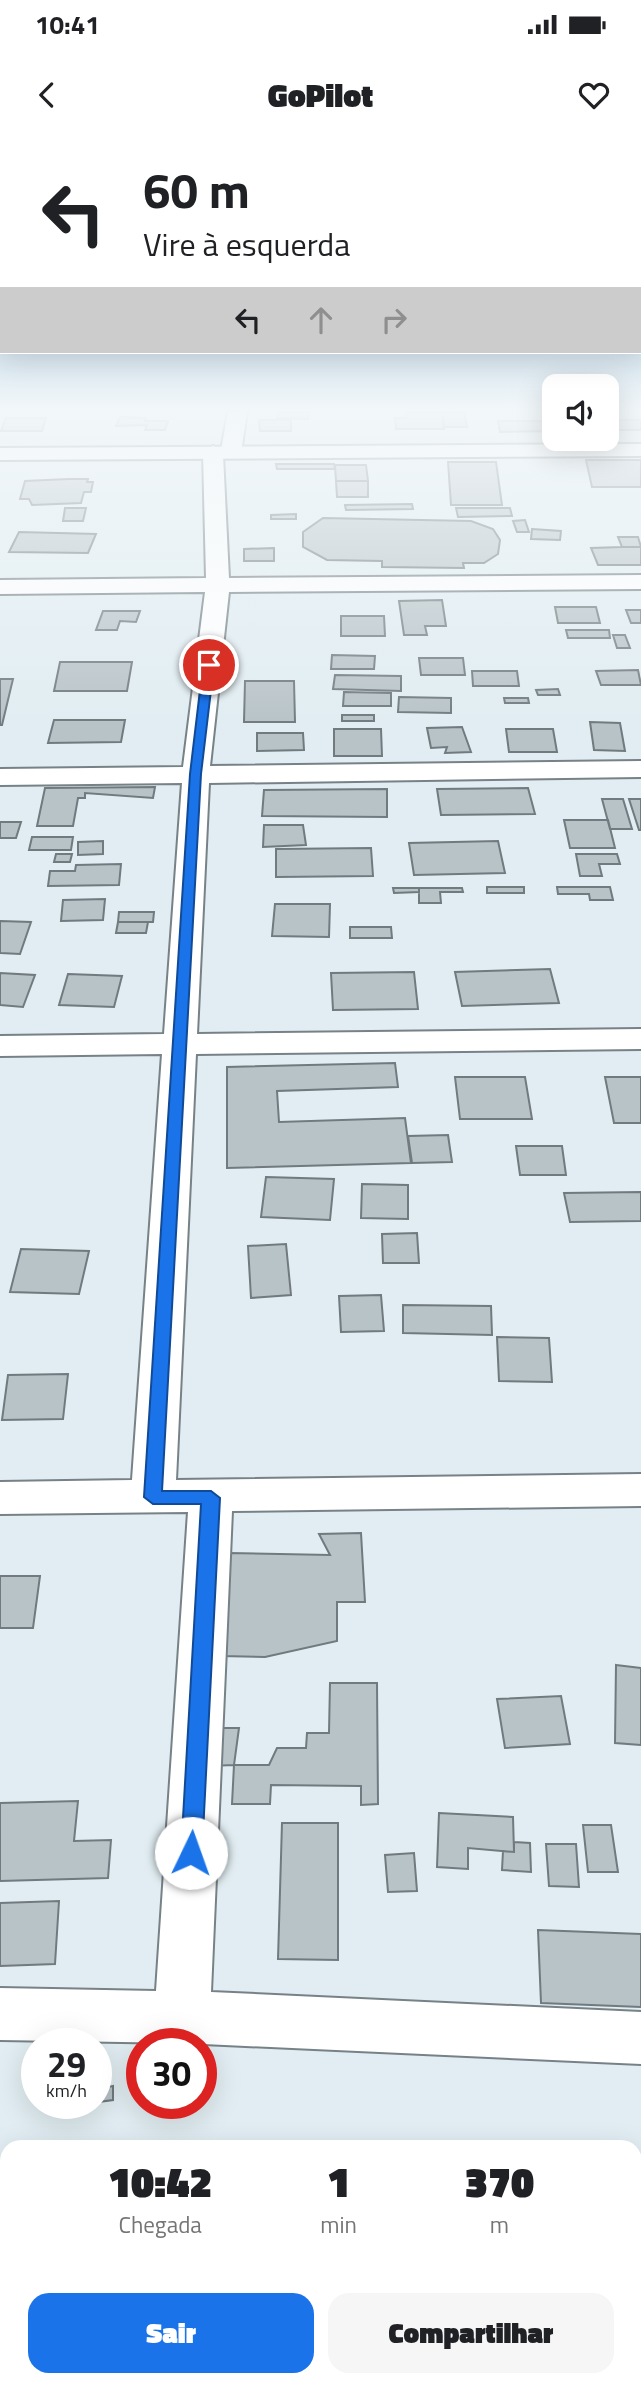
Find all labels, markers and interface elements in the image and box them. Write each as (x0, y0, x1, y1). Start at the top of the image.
text: 10:41 (35, 5, 100, 44)
text: GoPilot (268, 71, 373, 119)
icon: back (28, 76, 66, 114)
icon: heart (575, 76, 613, 114)
text: 60 m (143, 152, 250, 227)
icon: left (28, 168, 119, 259)
text: Vire à esquerda (143, 220, 350, 268)
icon: left (229, 301, 267, 339)
icon: ahead (302, 301, 340, 339)
icon: right (375, 301, 413, 339)
map controls (542, 374, 619, 451)
button: sound (542, 374, 619, 451)
pin (179, 635, 239, 695)
icon: arrive (190, 646, 228, 684)
position arrow (154, 1816, 228, 1890)
speed limit sign: 30 (126, 2028, 217, 2119)
text: 29 (47, 2037, 86, 2091)
text: km/h (46, 2077, 87, 2104)
text: 10:42 (108, 2149, 212, 2213)
text: 1 (327, 2149, 350, 2213)
text: 370 (465, 2149, 534, 2213)
text: Chegada (118, 2207, 202, 2242)
text: min (320, 2207, 357, 2242)
text: m (490, 2207, 509, 2242)
button: Sair (28, 2293, 314, 2373)
button: Compartilhar (328, 2293, 614, 2373)

